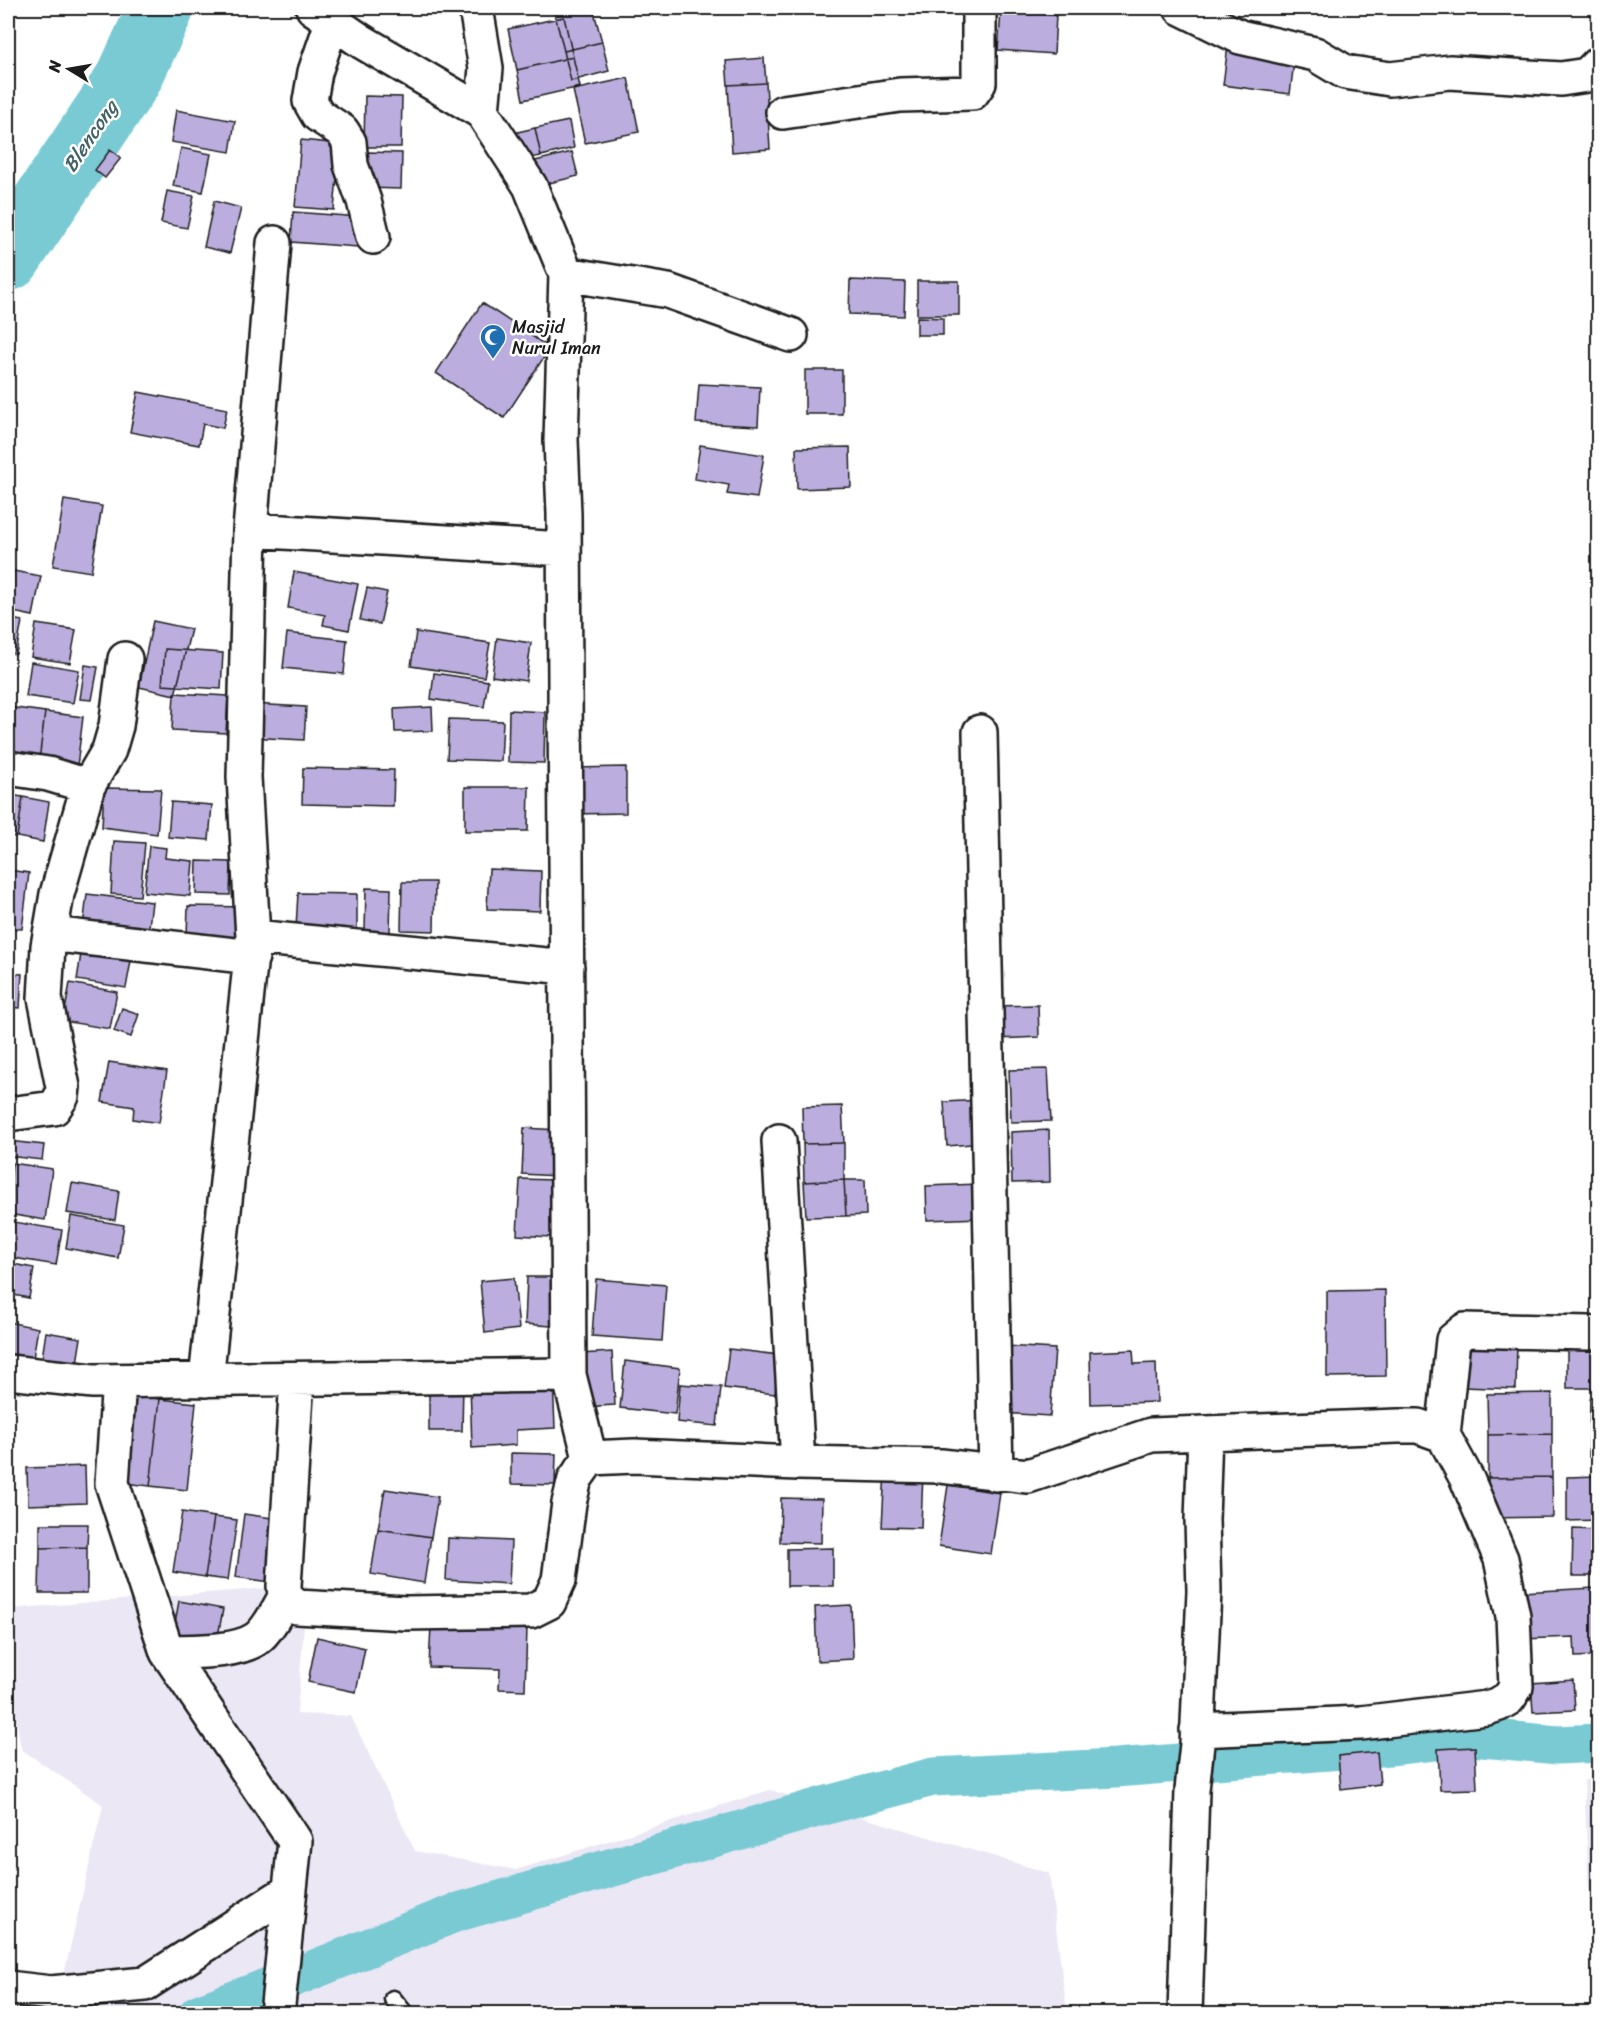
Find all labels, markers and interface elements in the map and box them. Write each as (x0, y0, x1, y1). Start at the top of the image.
north arrow (39, 39, 99, 99)
text: N (39, 57, 70, 75)
water label: Blencong (53, 92, 128, 179)
place label: Masjid Nurul Iman (512, 311, 601, 364)
mosque icon: Masjid Nurul Iman (478, 322, 508, 360)

